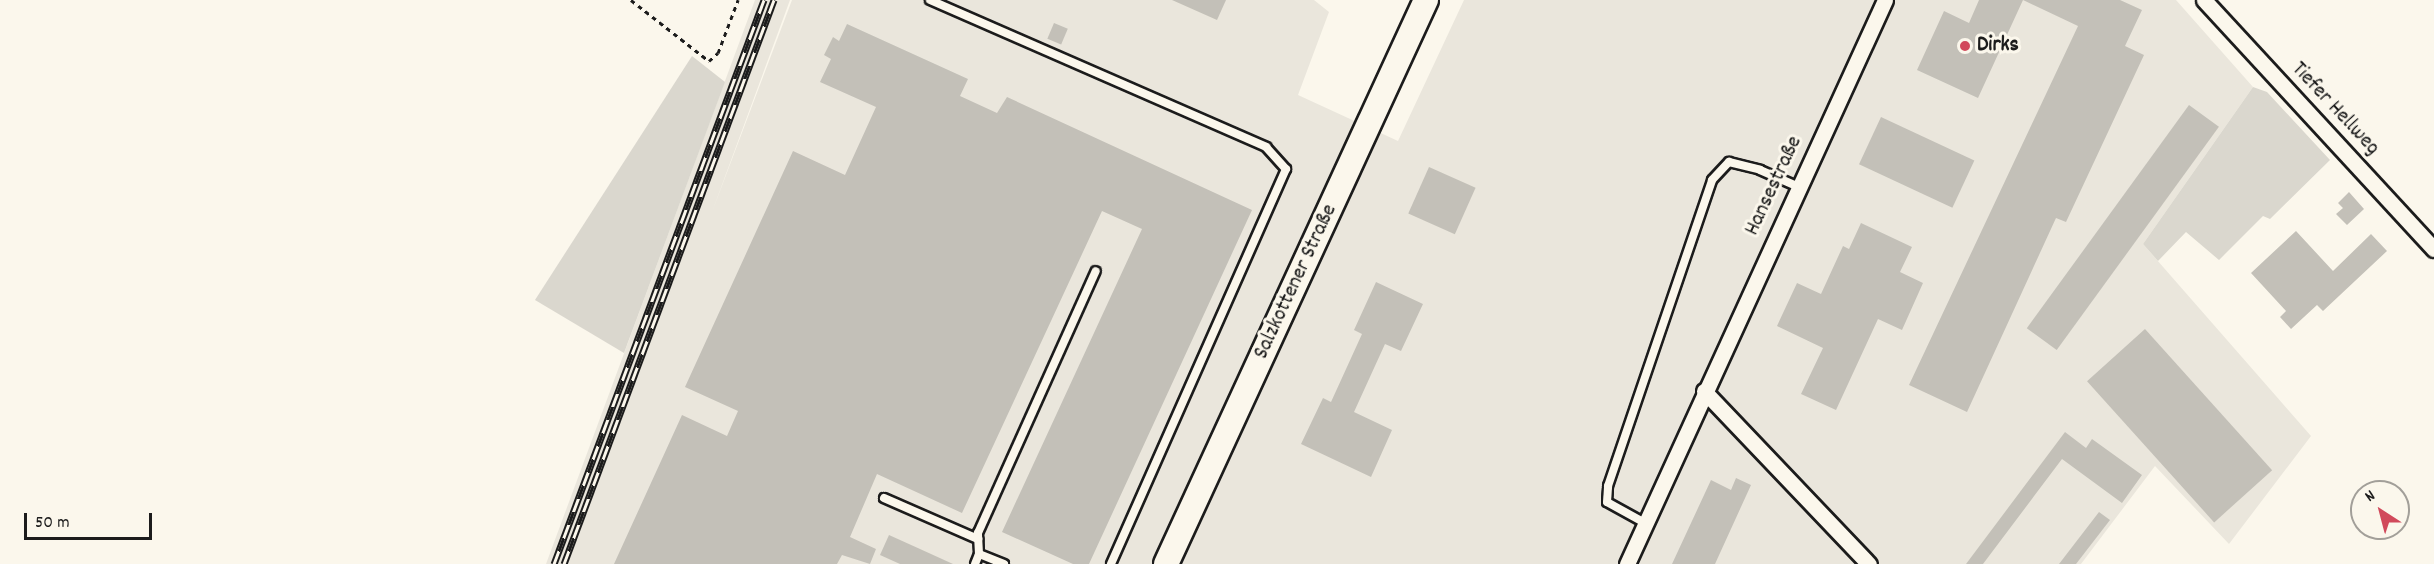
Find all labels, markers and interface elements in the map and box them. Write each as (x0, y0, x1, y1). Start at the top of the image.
place label: Dirks (1977, 33, 2019, 59)
marker: Dirks (1958, 39, 1972, 53)
street label: Tiefer Hellweg (2285, 57, 2385, 161)
street label: Hansestraße (1739, 132, 1809, 240)
street label: Salzkottener Straße (1249, 200, 1343, 364)
north arrow (2350, 480, 2410, 540)
text: N (2360, 485, 2380, 508)
scale bar (27, 501, 154, 539)
text: 50 m (35, 511, 70, 536)

